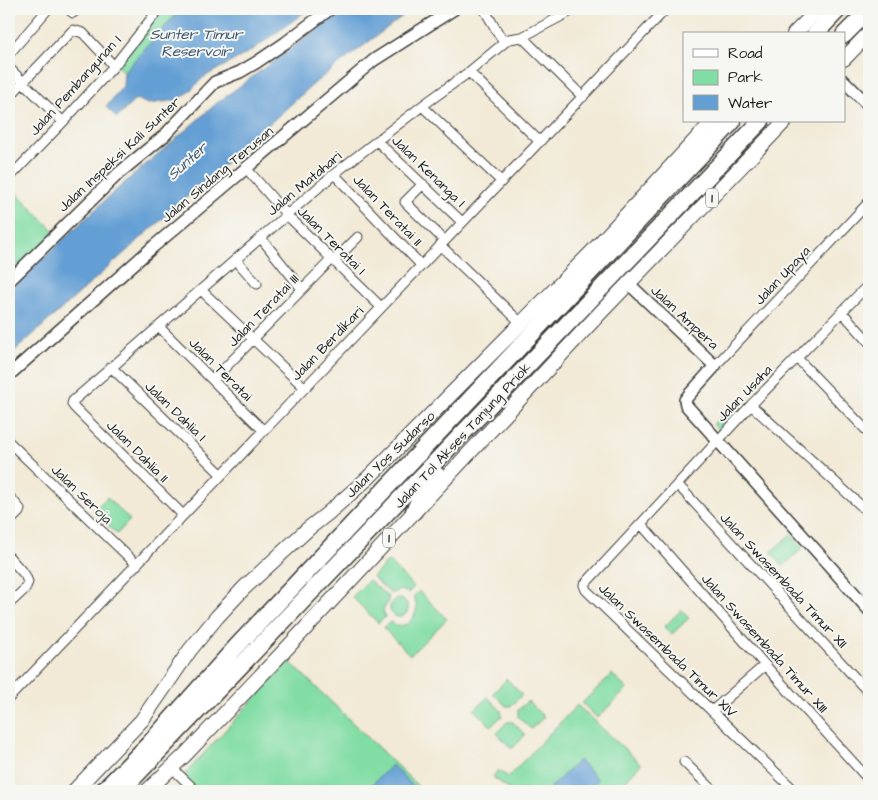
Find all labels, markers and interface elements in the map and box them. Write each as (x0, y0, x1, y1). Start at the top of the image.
water label: Sunter Timur Reservoir (150, 24, 244, 62)
street label: Jalan Pembangunan I (25, 31, 126, 140)
legend (683, 32, 846, 122)
text: Road (728, 43, 763, 64)
text: Park (728, 67, 763, 88)
street label: Jalan Inspeksi Kali Sunter (54, 92, 186, 217)
text: Water (728, 93, 772, 114)
street label: Jalan Sindang Terusan (157, 122, 278, 228)
street label: Jalan Kenanga I (387, 131, 470, 212)
water label: Sunter (163, 137, 213, 185)
street label: Jalan Matahari (263, 147, 346, 221)
street label: Jalan Teratai II (348, 171, 427, 251)
road number: 1 (706, 188, 718, 208)
street label: Jalan Teratai I (292, 202, 370, 280)
street label: Jalan Upaya (750, 242, 815, 310)
street label: Jalan Teratai III (224, 270, 304, 352)
street label: Jalan Ampera (646, 281, 723, 355)
street label: Jalan Berdikari (287, 302, 368, 385)
street label: Jalan Teratai (184, 333, 257, 406)
street label: Jalan Tol Akses Tanjung Priok (390, 358, 536, 513)
street label: Jalan Usaha (712, 361, 777, 427)
street label: Jalan Dahlia I (140, 377, 211, 446)
street label: Jalan Yos Sudarso (341, 407, 440, 503)
street label: Jalan Dahlia II (102, 416, 173, 487)
street label: Jalan Seroja (46, 460, 116, 529)
street label: Jalan Swasembada Timur XII (715, 508, 852, 653)
road number: 1 (383, 528, 395, 548)
street label: Jalan Swasembada Timur XIII (696, 570, 832, 718)
street label: Jalan Swasembada Timur XIV (594, 579, 741, 723)

